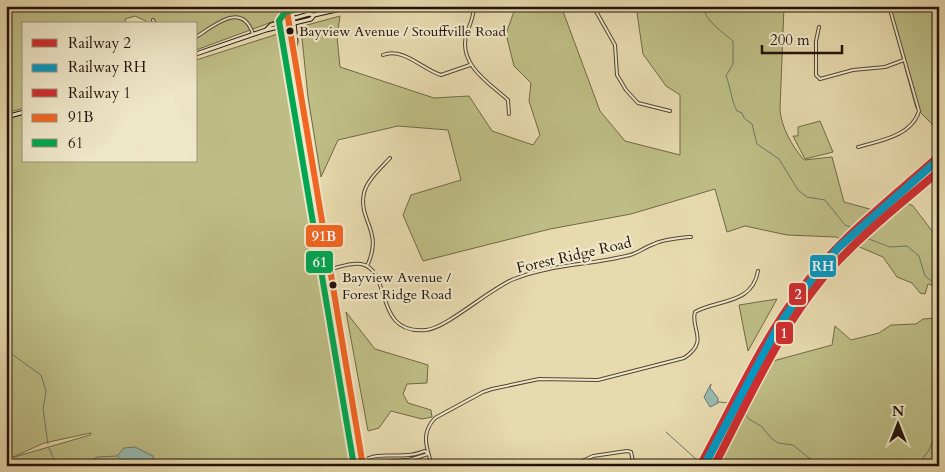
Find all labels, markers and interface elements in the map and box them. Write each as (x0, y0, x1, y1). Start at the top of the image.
legend (22, 22, 198, 162)
place label: Bayview Avenue / Stouffville Road (299, 22, 506, 41)
scale bar (762, 22, 842, 54)
marker: Bayview Avenue / Stouffville Road (285, 26, 295, 36)
text: 200 m (770, 30, 810, 50)
text: Railway 2 (68, 33, 131, 53)
text: Railway RH (68, 57, 147, 77)
text: Railway 1 (68, 83, 131, 103)
text: 91B (68, 107, 94, 127)
text: 61 (68, 133, 83, 153)
line badge: 91B (305, 224, 344, 248)
text: 91B (312, 227, 336, 246)
street label: Forest Ridge Road (514, 232, 634, 278)
line badge: 61 (305, 250, 334, 274)
text: 61 (313, 253, 327, 272)
line badge: RH (809, 254, 837, 278)
text: RH (812, 257, 834, 276)
place label: Bayview Avenue / Forest Ridge Road (342, 268, 452, 304)
marker: Bayview Avenue / Forest Ridge Road (328, 280, 338, 290)
line badge: 2 (788, 282, 807, 306)
text: 2 (794, 285, 802, 304)
line badge: 1 (775, 321, 794, 345)
text: 1 (780, 324, 788, 343)
north arrow (872, 400, 922, 450)
text: N (892, 402, 904, 421)

